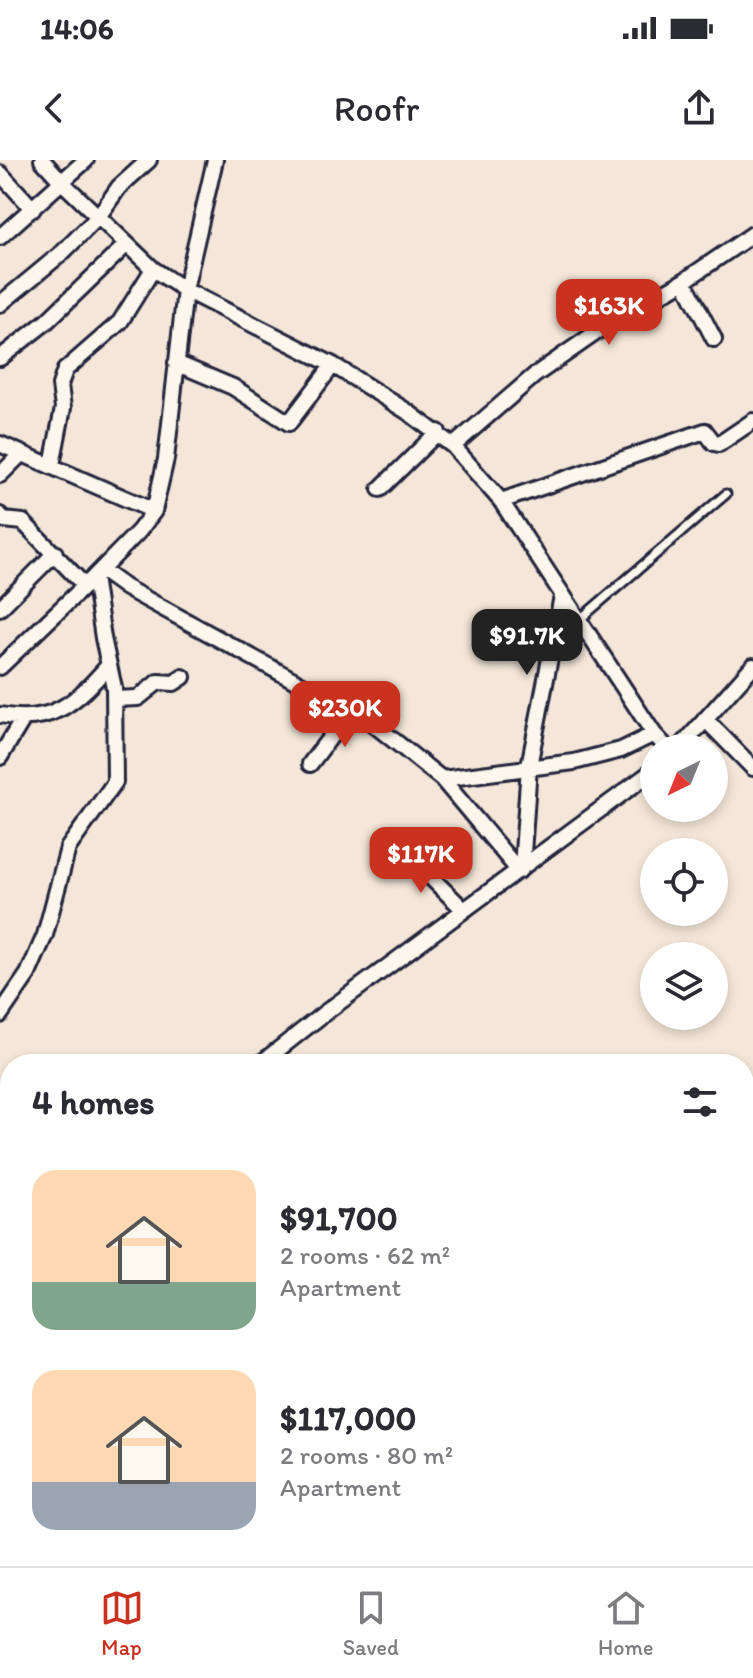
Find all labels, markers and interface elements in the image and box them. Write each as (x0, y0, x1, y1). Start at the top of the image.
text: 14:06 (40, 10, 114, 47)
icon: back (32, 86, 76, 130)
icon: share (677, 86, 721, 130)
text: Roofr (334, 87, 419, 130)
pin: $163K (553, 279, 665, 347)
text: $163K (574, 289, 644, 321)
pin: $91.7K (462, 609, 592, 677)
text: $91.7K (490, 619, 564, 651)
pin: $230K (289, 681, 401, 749)
text: $230K (308, 691, 382, 723)
north arrow (640, 734, 728, 822)
map controls (640, 734, 728, 1030)
pin: $117K (365, 827, 477, 895)
text: $117K (388, 837, 454, 869)
button: locate (640, 838, 728, 926)
button: layers (640, 942, 728, 1030)
icon: filters (678, 1080, 722, 1124)
text: 4 homes (32, 1082, 155, 1123)
text: $91,700 (280, 1198, 398, 1239)
icon: home (96, 1202, 192, 1298)
text: 2 rooms · 62 m² (280, 1239, 450, 1271)
text: Apartment (280, 1271, 401, 1303)
text: $117,000 (280, 1398, 417, 1439)
icon: home (96, 1402, 192, 1498)
text: 2 rooms · 80 m² (280, 1439, 453, 1471)
text: Apartment (280, 1471, 401, 1503)
tab: Map (100, 1586, 144, 1661)
tab: Saved (343, 1586, 399, 1661)
tab: Home (598, 1586, 653, 1661)

